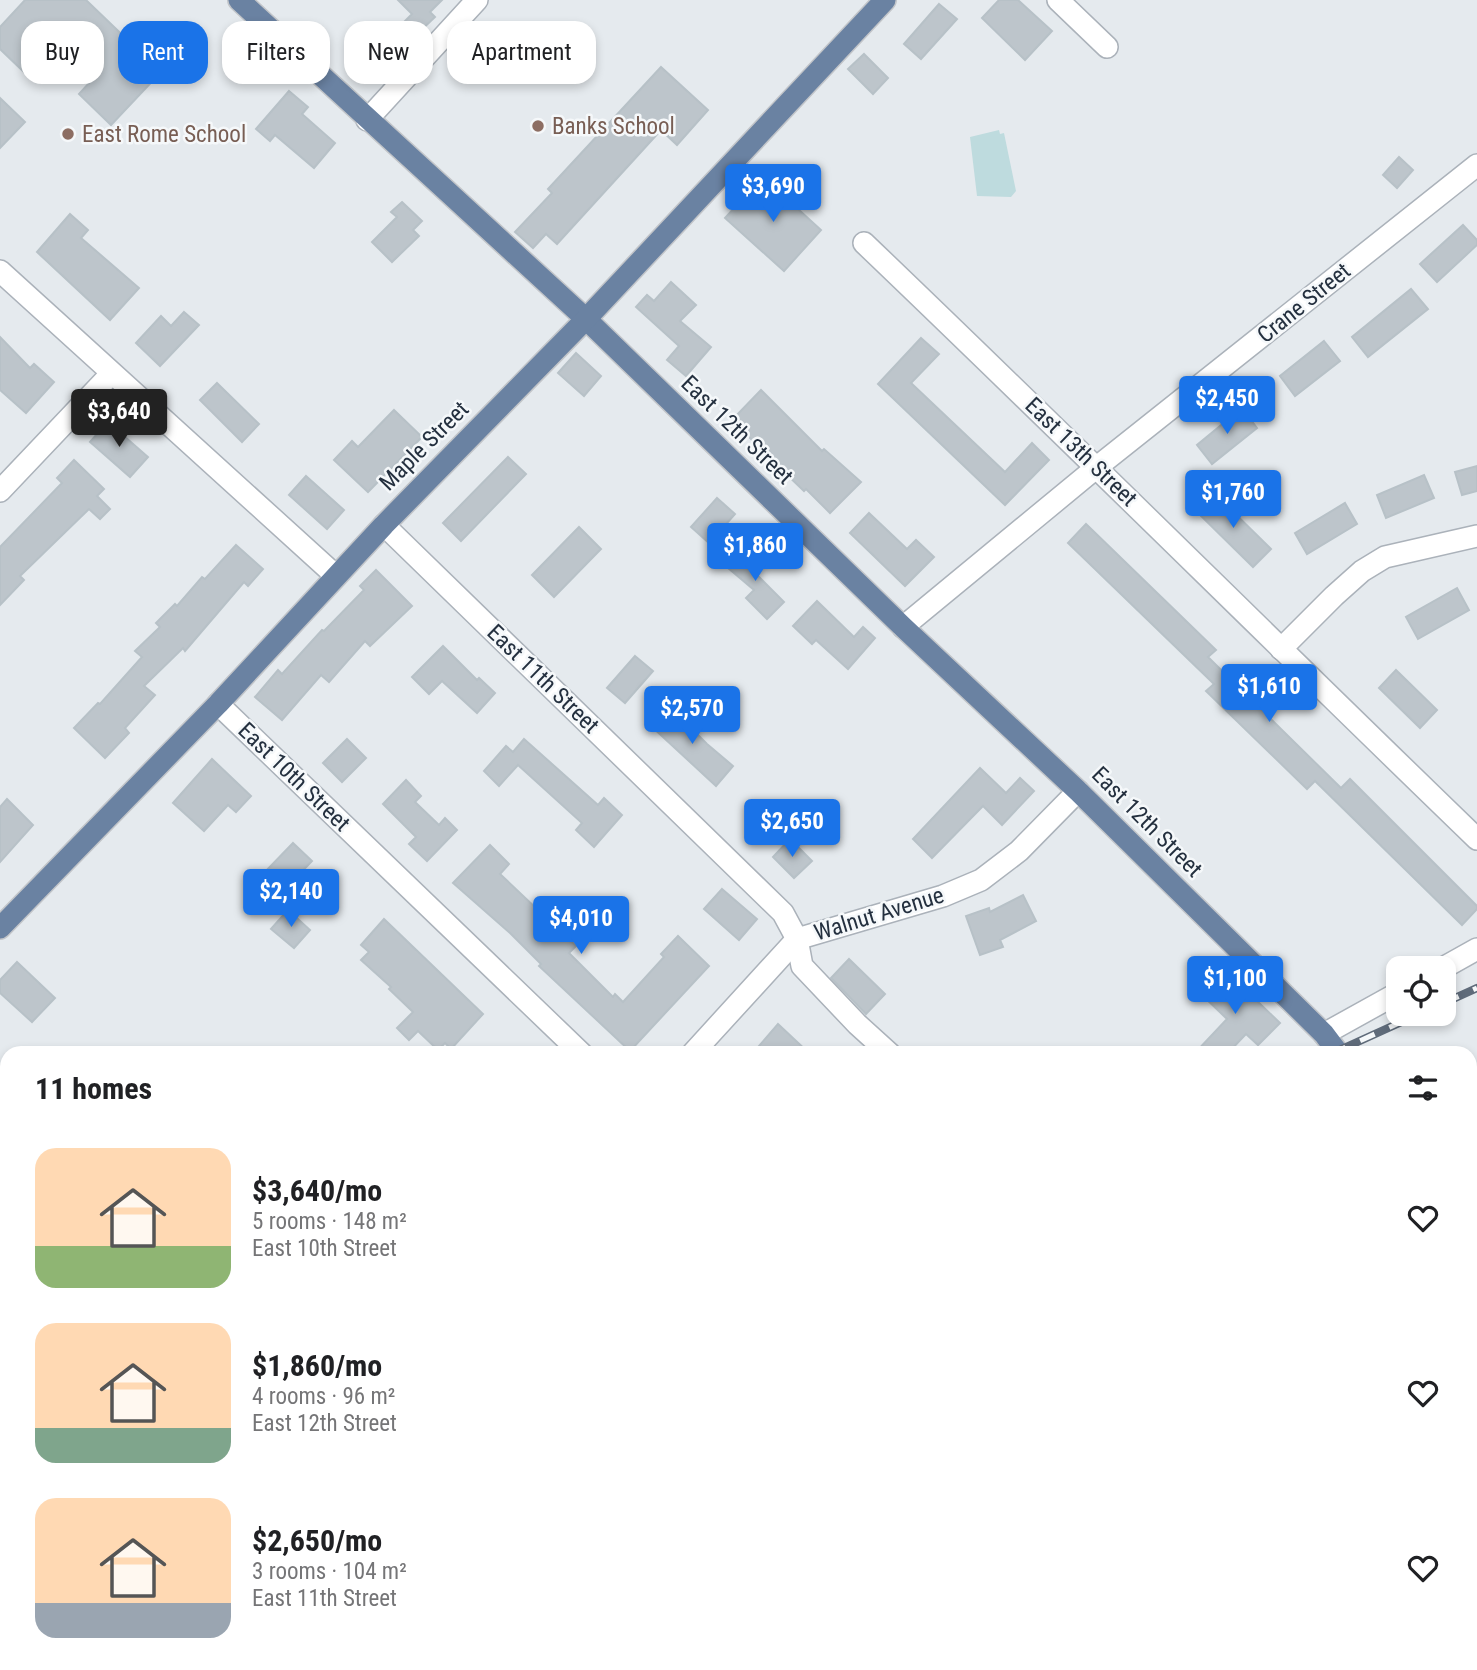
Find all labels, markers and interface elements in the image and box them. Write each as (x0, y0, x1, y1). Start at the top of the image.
chip: Buy (21, 21, 104, 84)
chip: Rent (118, 21, 208, 84)
chip: Filters (222, 21, 330, 84)
chip: New (344, 21, 433, 84)
chip: Apartment (447, 21, 596, 84)
place label: Banks School (552, 113, 675, 140)
marker: Banks School (530, 118, 546, 134)
place label: East Rome School (82, 121, 246, 148)
marker: East Rome School (60, 126, 76, 142)
pin: $3,690 (716, 164, 830, 224)
text: $3,690 (741, 173, 805, 200)
street label: Crane Street (1252, 257, 1356, 349)
street label: East 12th Street (676, 370, 798, 490)
pin: $2,450 (1170, 376, 1284, 436)
text: $2,450 (1195, 385, 1259, 412)
pin: $3,640 (62, 390, 176, 449)
street label: East 13th Street (1020, 392, 1142, 512)
street label: Maple Street (374, 396, 474, 496)
text: $3,640 (87, 398, 151, 425)
pin: $1,760 (1176, 470, 1290, 530)
text: $1,760 (1201, 479, 1265, 506)
pin: $1,860 (698, 524, 812, 583)
text: $1,860 (723, 532, 787, 559)
street label: East 11th Street (482, 619, 604, 739)
pin: $1,610 (1212, 664, 1326, 724)
text: $1,610 (1237, 673, 1301, 700)
pin: $2,570 (635, 686, 749, 746)
text: $2,570 (660, 695, 724, 722)
street label: East 10th Street (233, 717, 355, 837)
street label: East 12th Street (1086, 761, 1208, 883)
pin: $2,650 (735, 800, 849, 859)
text: $2,650 (760, 808, 824, 835)
pin: $2,140 (234, 870, 348, 929)
text: $2,140 (259, 878, 323, 905)
street label: Walnut Avenue (811, 881, 947, 947)
pin: $4,010 (524, 897, 638, 956)
text: $4,010 (549, 905, 613, 932)
pin: $1,100 (1178, 956, 1292, 1016)
map controls (1386, 956, 1456, 1026)
button: locate (1386, 956, 1456, 1026)
text: $1,100 (1203, 965, 1267, 992)
icon: filters (1404, 1069, 1442, 1107)
text: 11 homes (35, 1071, 152, 1106)
text: $3,640/mo (252, 1173, 382, 1208)
icon: home (91, 1176, 175, 1260)
icon: heart (1404, 1199, 1442, 1237)
text: 5 rooms · 148 m² (252, 1208, 407, 1235)
text: East 10th Street (252, 1235, 397, 1262)
text: $1,860/mo (252, 1348, 382, 1383)
icon: home (91, 1351, 175, 1435)
icon: heart (1404, 1374, 1442, 1412)
text: 4 rooms · 96 m² (252, 1383, 395, 1410)
text: East 12th Street (252, 1410, 397, 1437)
text: $2,650/mo (252, 1523, 382, 1558)
icon: home (91, 1526, 175, 1610)
icon: heart (1404, 1549, 1442, 1587)
text: 3 rooms · 104 m² (252, 1558, 407, 1585)
text: East 11th Street (252, 1585, 397, 1612)

